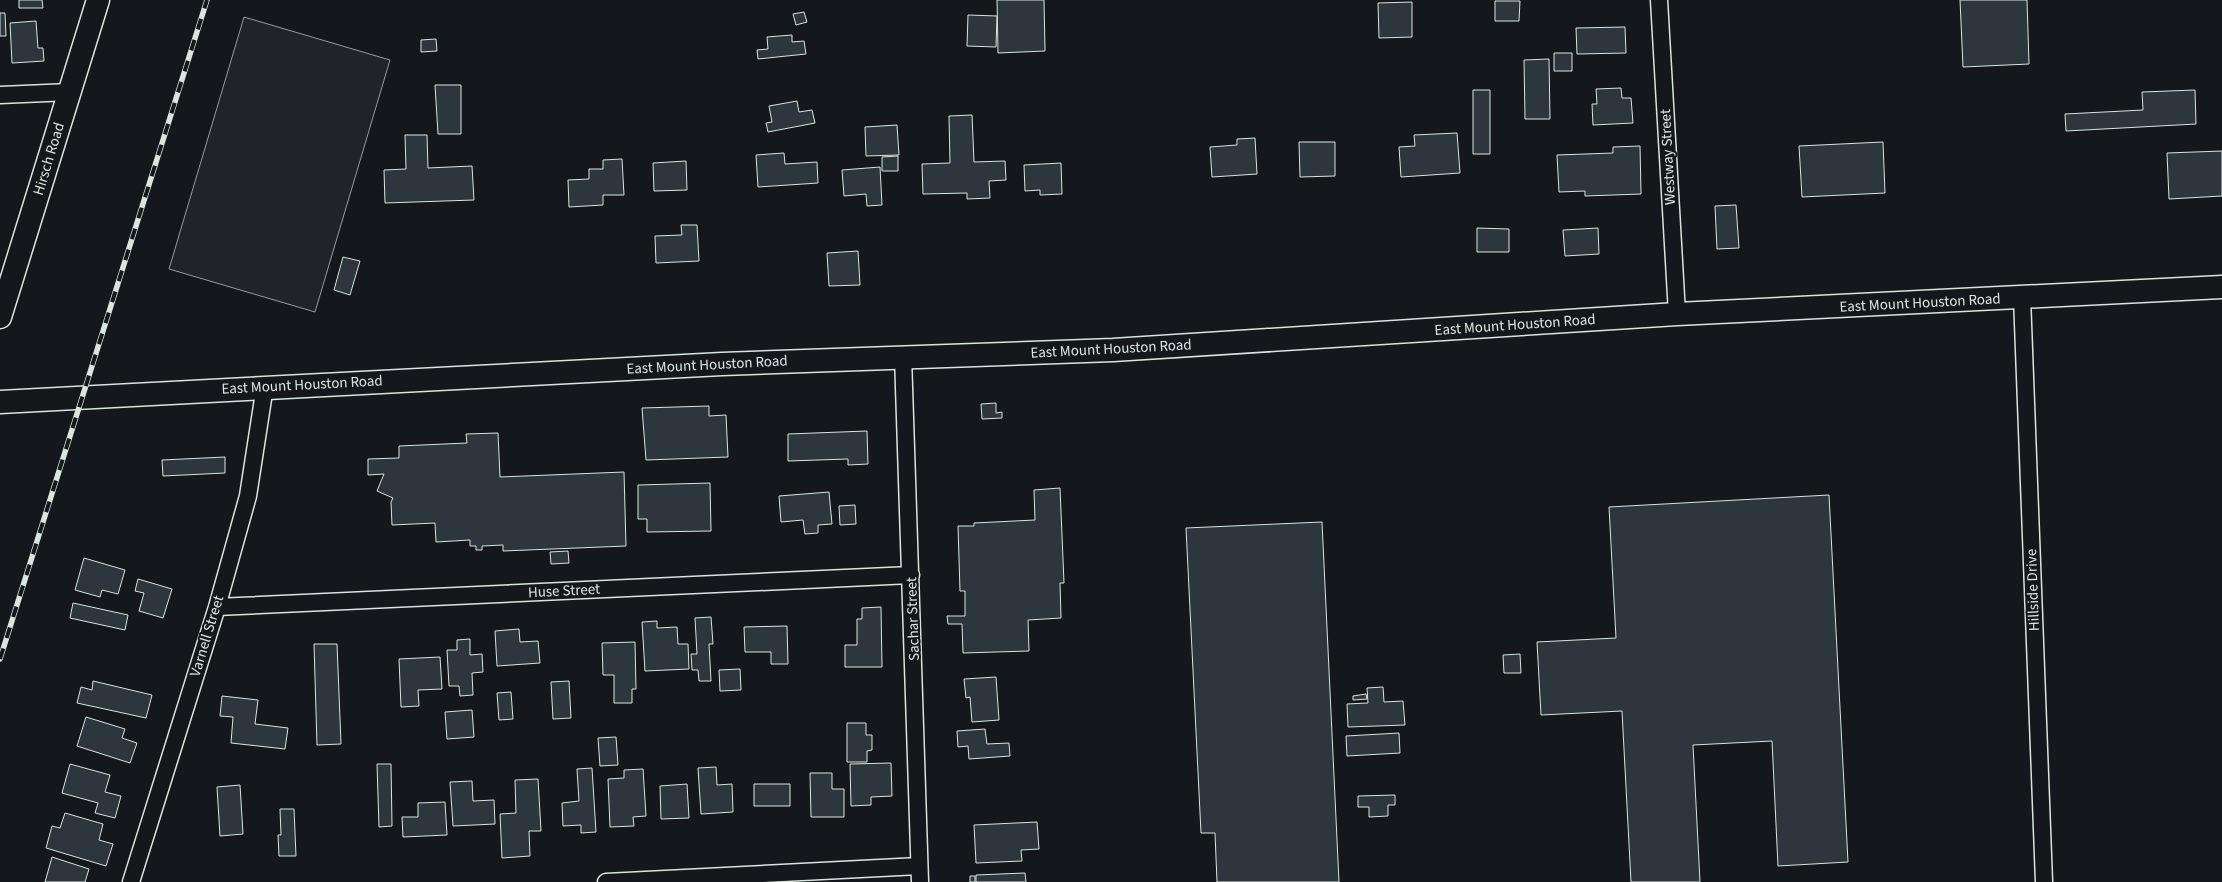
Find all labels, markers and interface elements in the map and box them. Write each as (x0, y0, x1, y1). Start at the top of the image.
street label: Westway Street (1655, 108, 1681, 206)
street label: Hirsch Road (28, 120, 70, 198)
street label: East Mount Houston Road (1839, 288, 2001, 318)
street label: East Mount Houston Road (1434, 309, 1596, 341)
street label: East Mount Houston Road (1030, 334, 1192, 364)
street label: East Mount Houston Road (626, 350, 788, 380)
street label: East Mount Houston Road (221, 370, 383, 400)
street label: Hillside Drive (2021, 548, 2045, 632)
street label: Sachar Street (901, 577, 925, 661)
street label: Huse Street (527, 579, 601, 603)
street label: Varnell Street (185, 593, 229, 679)

